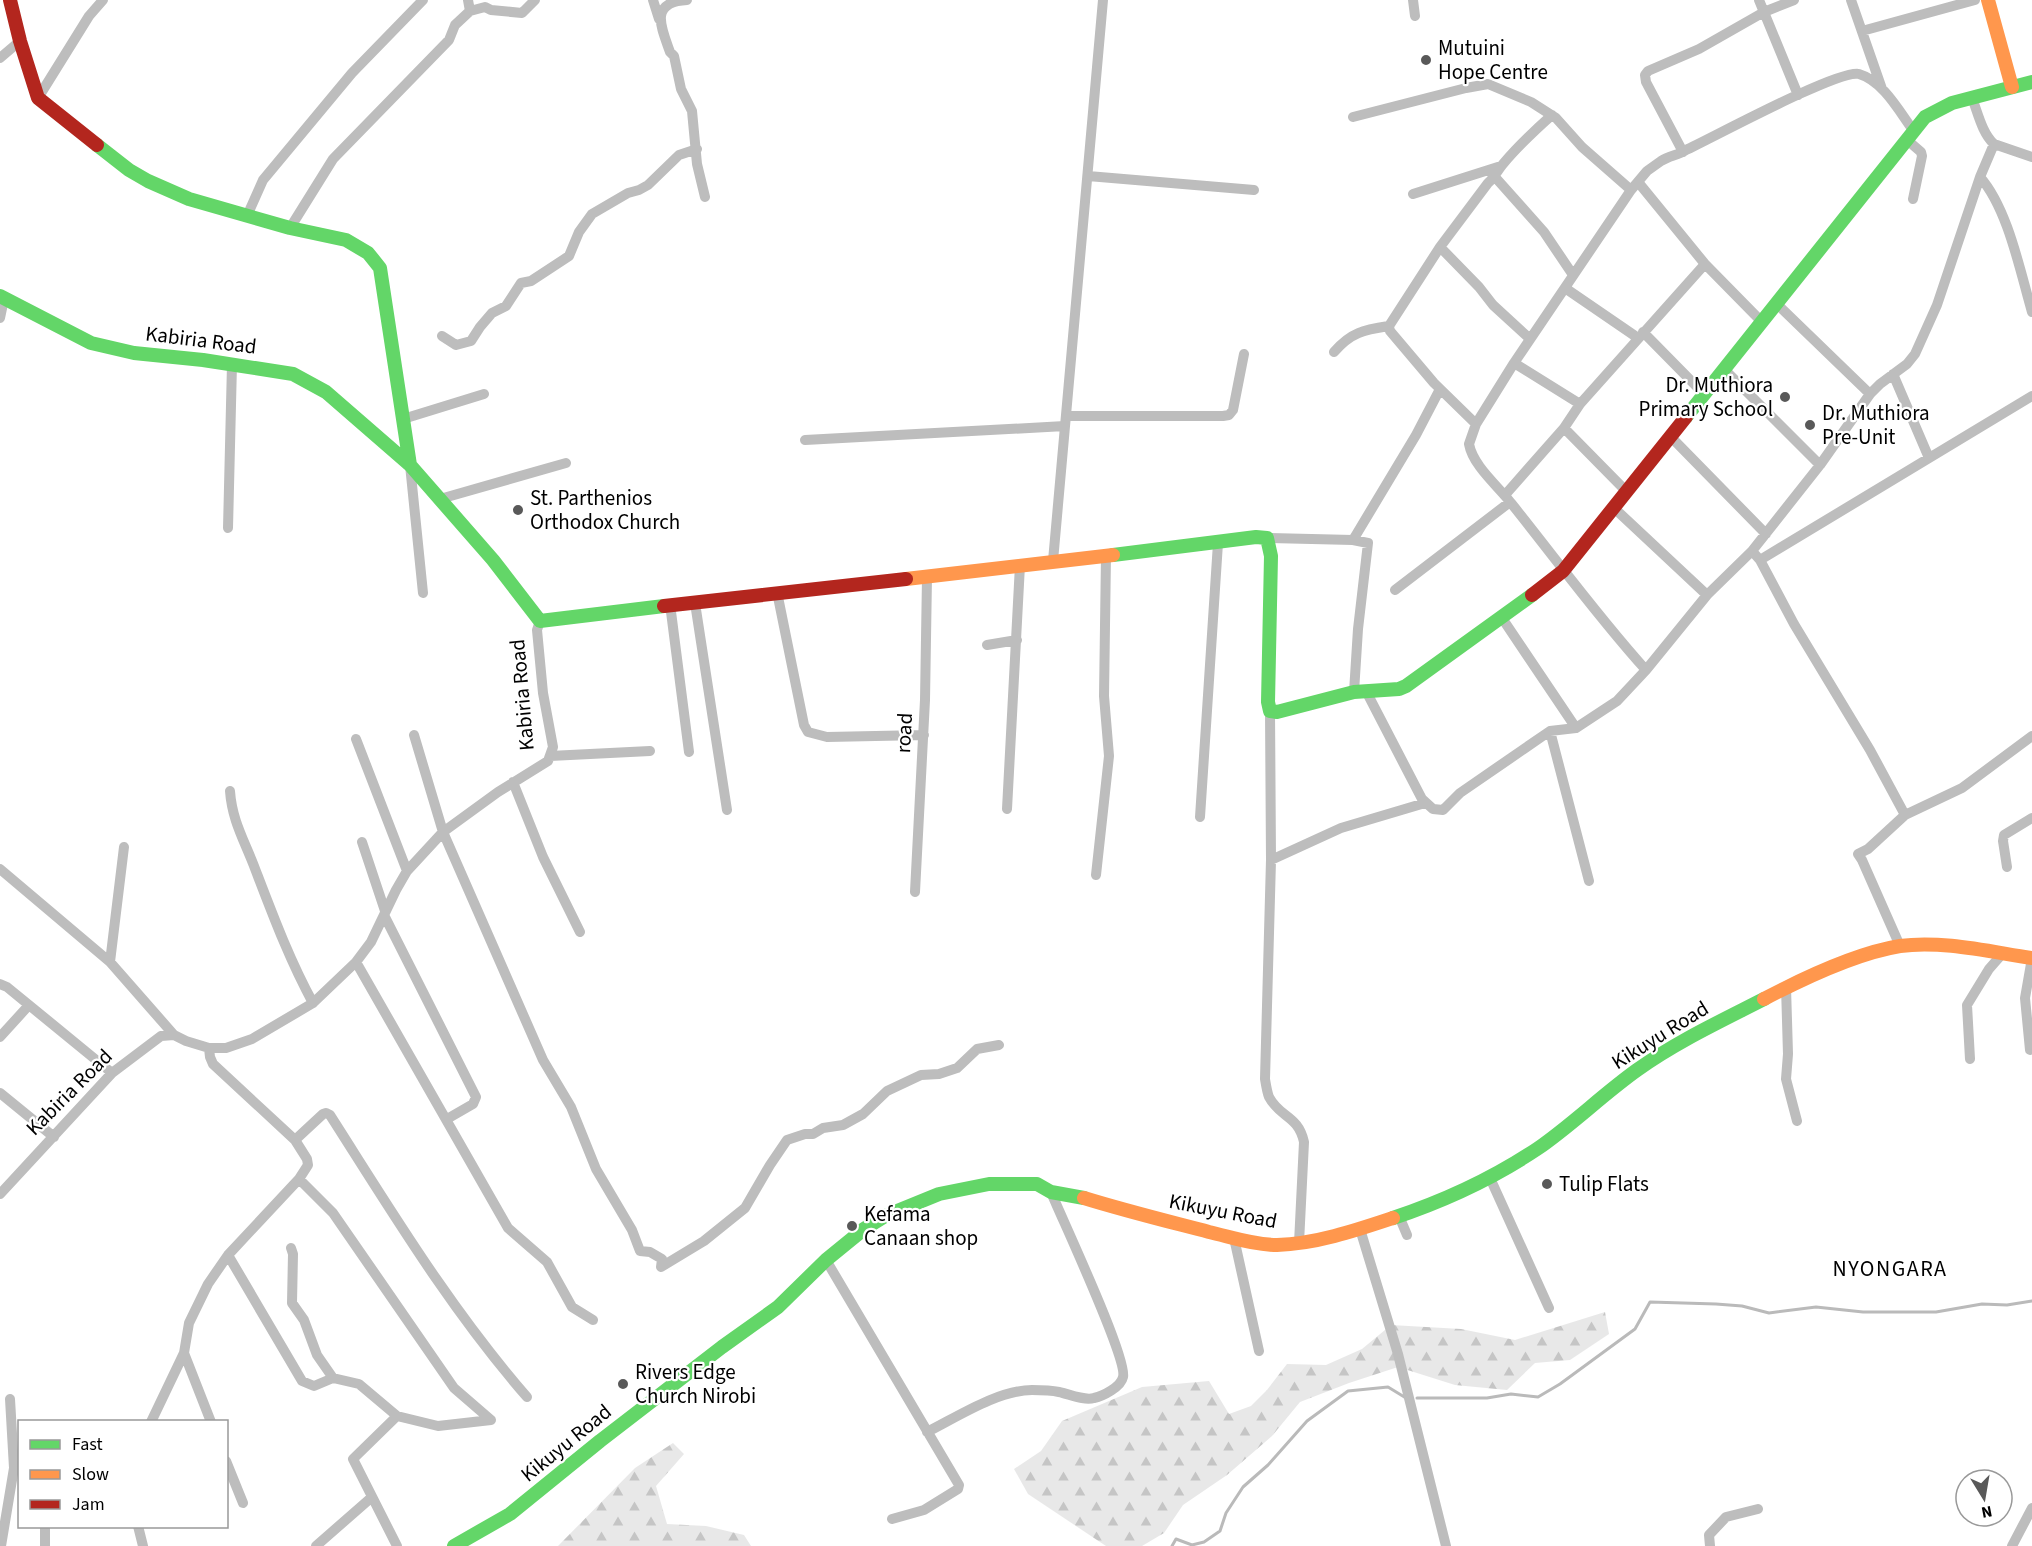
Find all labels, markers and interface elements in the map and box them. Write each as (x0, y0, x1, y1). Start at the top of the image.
place label: Mutuini Hope Centre (1438, 33, 1548, 87)
marker: Mutuini Hope Centre (1419, 53, 1433, 67)
street label: Kabiria Road (144, 318, 258, 362)
place label: Dr. Muthiora Primary School (1639, 370, 1773, 424)
marker: Dr. Muthiora Primary School (1778, 390, 1792, 404)
place label: Dr. Muthiora Pre-Unit (1822, 398, 1930, 452)
marker: Dr. Muthiora Pre-Unit (1803, 418, 1817, 432)
place label: St. Parthenios Orthodox Church (530, 483, 680, 537)
marker: St. Parthenios Orthodox Church (511, 503, 525, 517)
street label: Kabiria Road (502, 638, 542, 752)
street label: road (888, 712, 920, 754)
street label: Kikuyu Road (1606, 993, 1714, 1077)
street label: Kabiria Road (19, 1042, 119, 1142)
place label: Tulip Flats (1559, 1169, 1649, 1199)
marker: Tulip Flats (1540, 1177, 1554, 1191)
street label: Kikuyu Road (1166, 1186, 1280, 1236)
place label: Kefama Canaan shop (864, 1199, 978, 1253)
marker: Kefama Canaan shop (845, 1219, 859, 1233)
district label: NYONGARA (1832, 1253, 1948, 1285)
place label: Rivers Edge Church Nirobi (635, 1357, 756, 1411)
marker: Rivers Edge Church Nirobi (616, 1377, 630, 1391)
street label: Kikuyu Road (514, 1397, 618, 1489)
legend (18, 1420, 228, 1528)
text: Fast (72, 1432, 103, 1457)
text: Slow (72, 1462, 109, 1487)
north arrow (1954, 1468, 2014, 1528)
text: Jam (72, 1492, 105, 1517)
text: N (1979, 1500, 1994, 1524)

